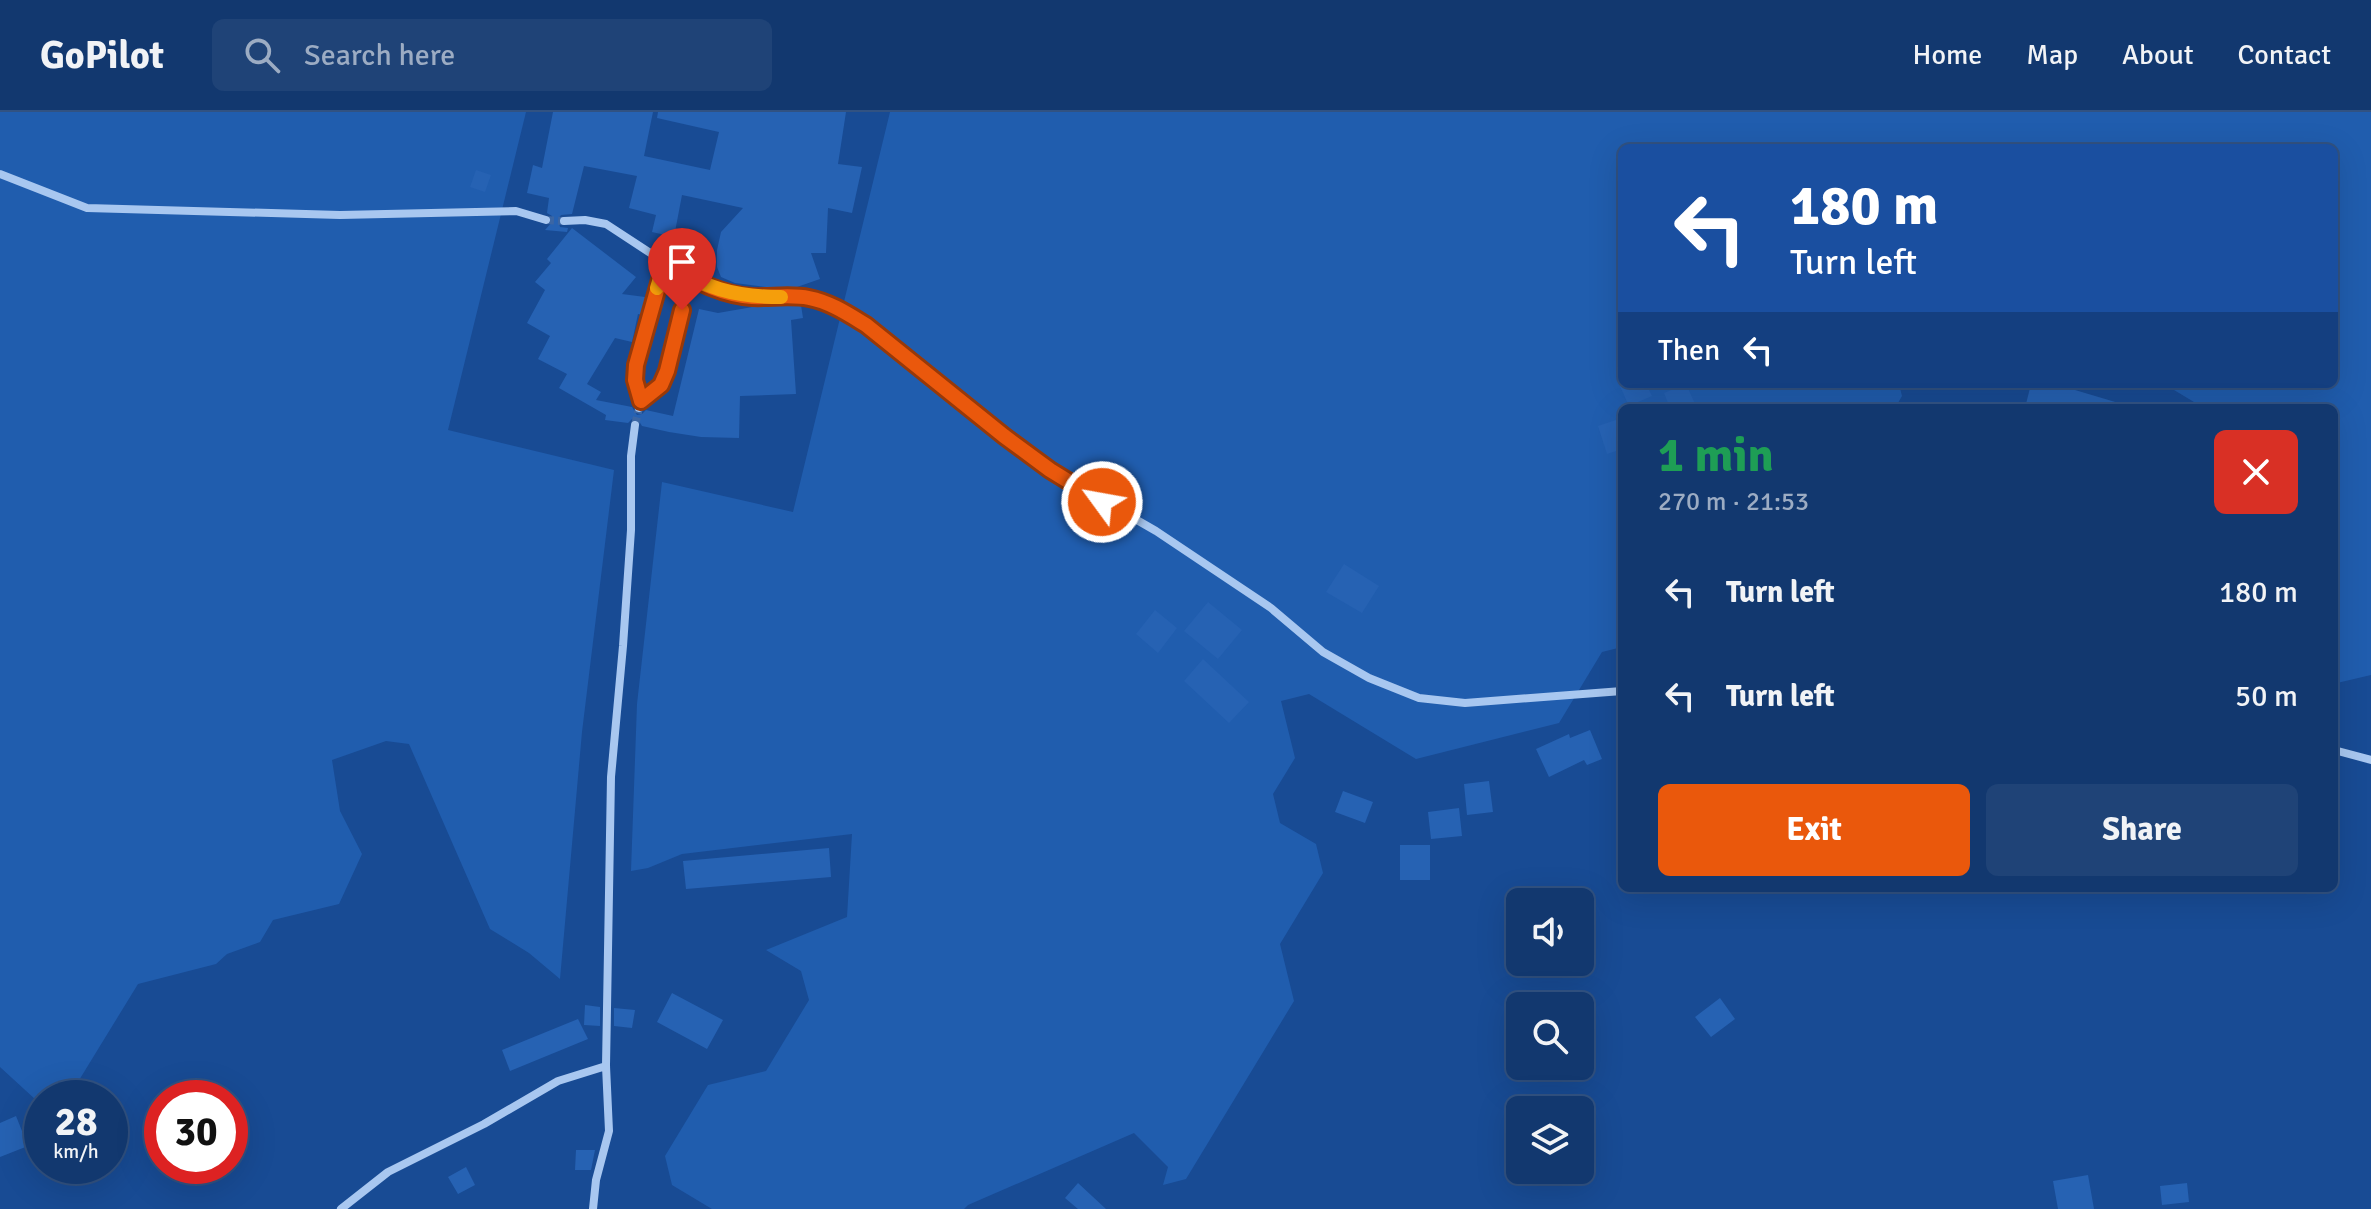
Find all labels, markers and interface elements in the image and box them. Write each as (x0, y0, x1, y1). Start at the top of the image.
search box (212, 19, 772, 91)
text: GoPilot (40, 32, 164, 79)
icon: search (240, 33, 284, 77)
text: Search here (304, 37, 455, 74)
text: Home (1913, 38, 1982, 72)
text: Map (2026, 38, 2078, 72)
text: About (2122, 38, 2194, 72)
text: Contact (2238, 38, 2331, 72)
text: 180 m (1790, 171, 1938, 240)
icon: left (1658, 176, 1762, 280)
pin (648, 228, 716, 310)
icon: arrive (660, 240, 704, 284)
text: Turn left (1790, 240, 1917, 285)
icon: left (1736, 328, 1780, 372)
text: Then (1658, 332, 1720, 369)
text: 1 min (1658, 426, 1774, 485)
button: close (2214, 430, 2298, 514)
position arrow (1060, 460, 1144, 544)
text: 270 m · 21:53 (1658, 486, 1809, 518)
icon: left (1658, 570, 1702, 614)
text: Turn left (1726, 574, 1835, 611)
text: 180 m (2219, 574, 2298, 611)
icon: left (1658, 674, 1702, 718)
text: Turn left (1726, 678, 1835, 715)
text: 50 m (2235, 678, 2298, 715)
button: Exit (1658, 784, 1970, 876)
button: Share (1986, 784, 2298, 876)
map controls (1506, 888, 1594, 1184)
button: sound (1506, 888, 1594, 976)
button: search (1506, 992, 1594, 1080)
speed limit sign: 30 (144, 1080, 248, 1184)
button: layers (1506, 1096, 1594, 1184)
text: 28 (54, 1097, 98, 1147)
text: km/h (53, 1139, 99, 1164)

